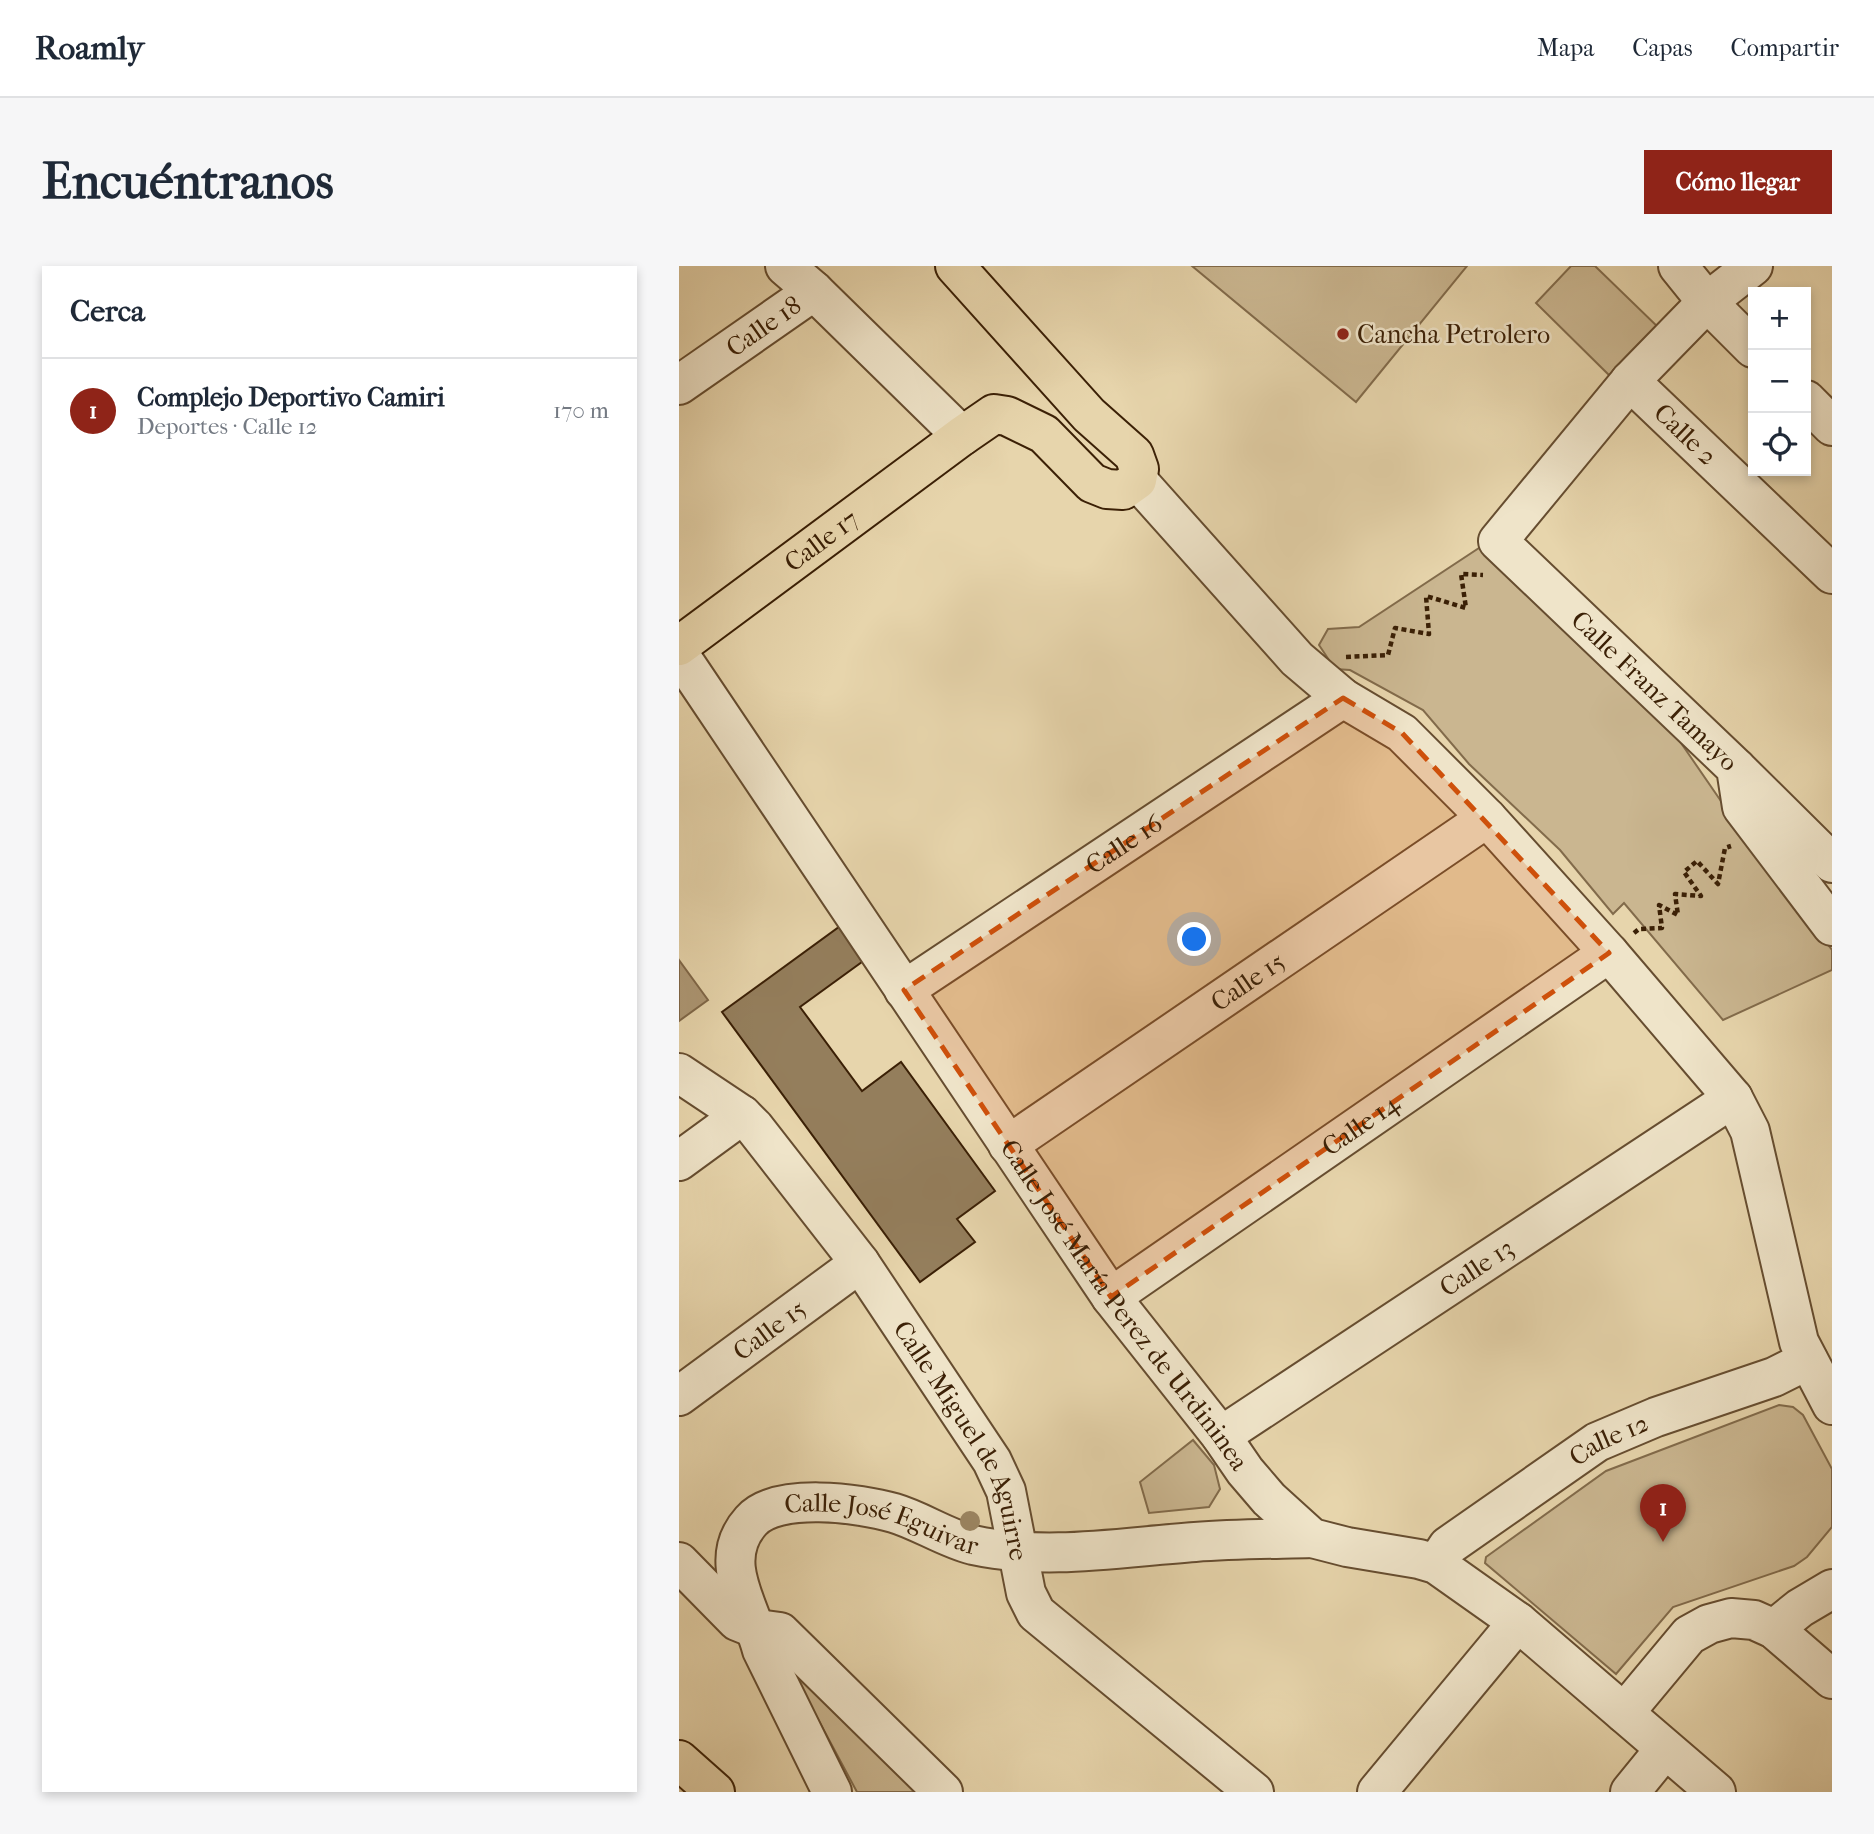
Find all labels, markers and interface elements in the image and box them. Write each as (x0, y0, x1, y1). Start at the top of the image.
text: Roamly (35, 29, 144, 68)
text: Mapa (1537, 34, 1594, 62)
text: Capas (1632, 34, 1693, 62)
text: Compartir (1731, 34, 1839, 62)
button: Cómo llegar (1644, 150, 1832, 214)
text: Encuéntranos (42, 153, 334, 211)
map controls (1748, 287, 1811, 476)
button: + (1748, 287, 1811, 350)
street label: Calle 18 (720, 289, 807, 363)
text: Cerca (70, 294, 145, 329)
place label: Cancha Petrolero (1357, 319, 1550, 350)
marker: Cancha Petrolero (1335, 326, 1351, 342)
button: − (1748, 350, 1811, 413)
text: Complejo Deportivo Camiri (137, 382, 445, 413)
text: 1 (89, 397, 97, 424)
text: 170 m (553, 397, 609, 424)
street label: Calle 2 (1648, 397, 1724, 472)
text: Deportes · Calle 12 (137, 413, 317, 440)
button: locate (1748, 413, 1811, 476)
street label: Calle 17 (778, 503, 864, 578)
street label: Calle Franz Tamayo (1565, 604, 1745, 777)
street label: Calle 16 (1080, 807, 1169, 880)
your location (1177, 922, 1211, 956)
street label: Calle 15 (1205, 945, 1290, 1018)
street label: Calle 14 (1316, 1087, 1405, 1162)
street label: Calle José María Perez de Urdininea (994, 1134, 1256, 1477)
street label: Calle 13 (1434, 1232, 1519, 1303)
street label: Calle 15 (727, 1293, 812, 1367)
street label: Calle Miguel de Aguirre (887, 1315, 1035, 1563)
street label: Calle 12 (1563, 1407, 1653, 1472)
pin: 1 (1640, 1484, 1686, 1542)
street label: Calle José Eguivar (783, 1487, 982, 1561)

